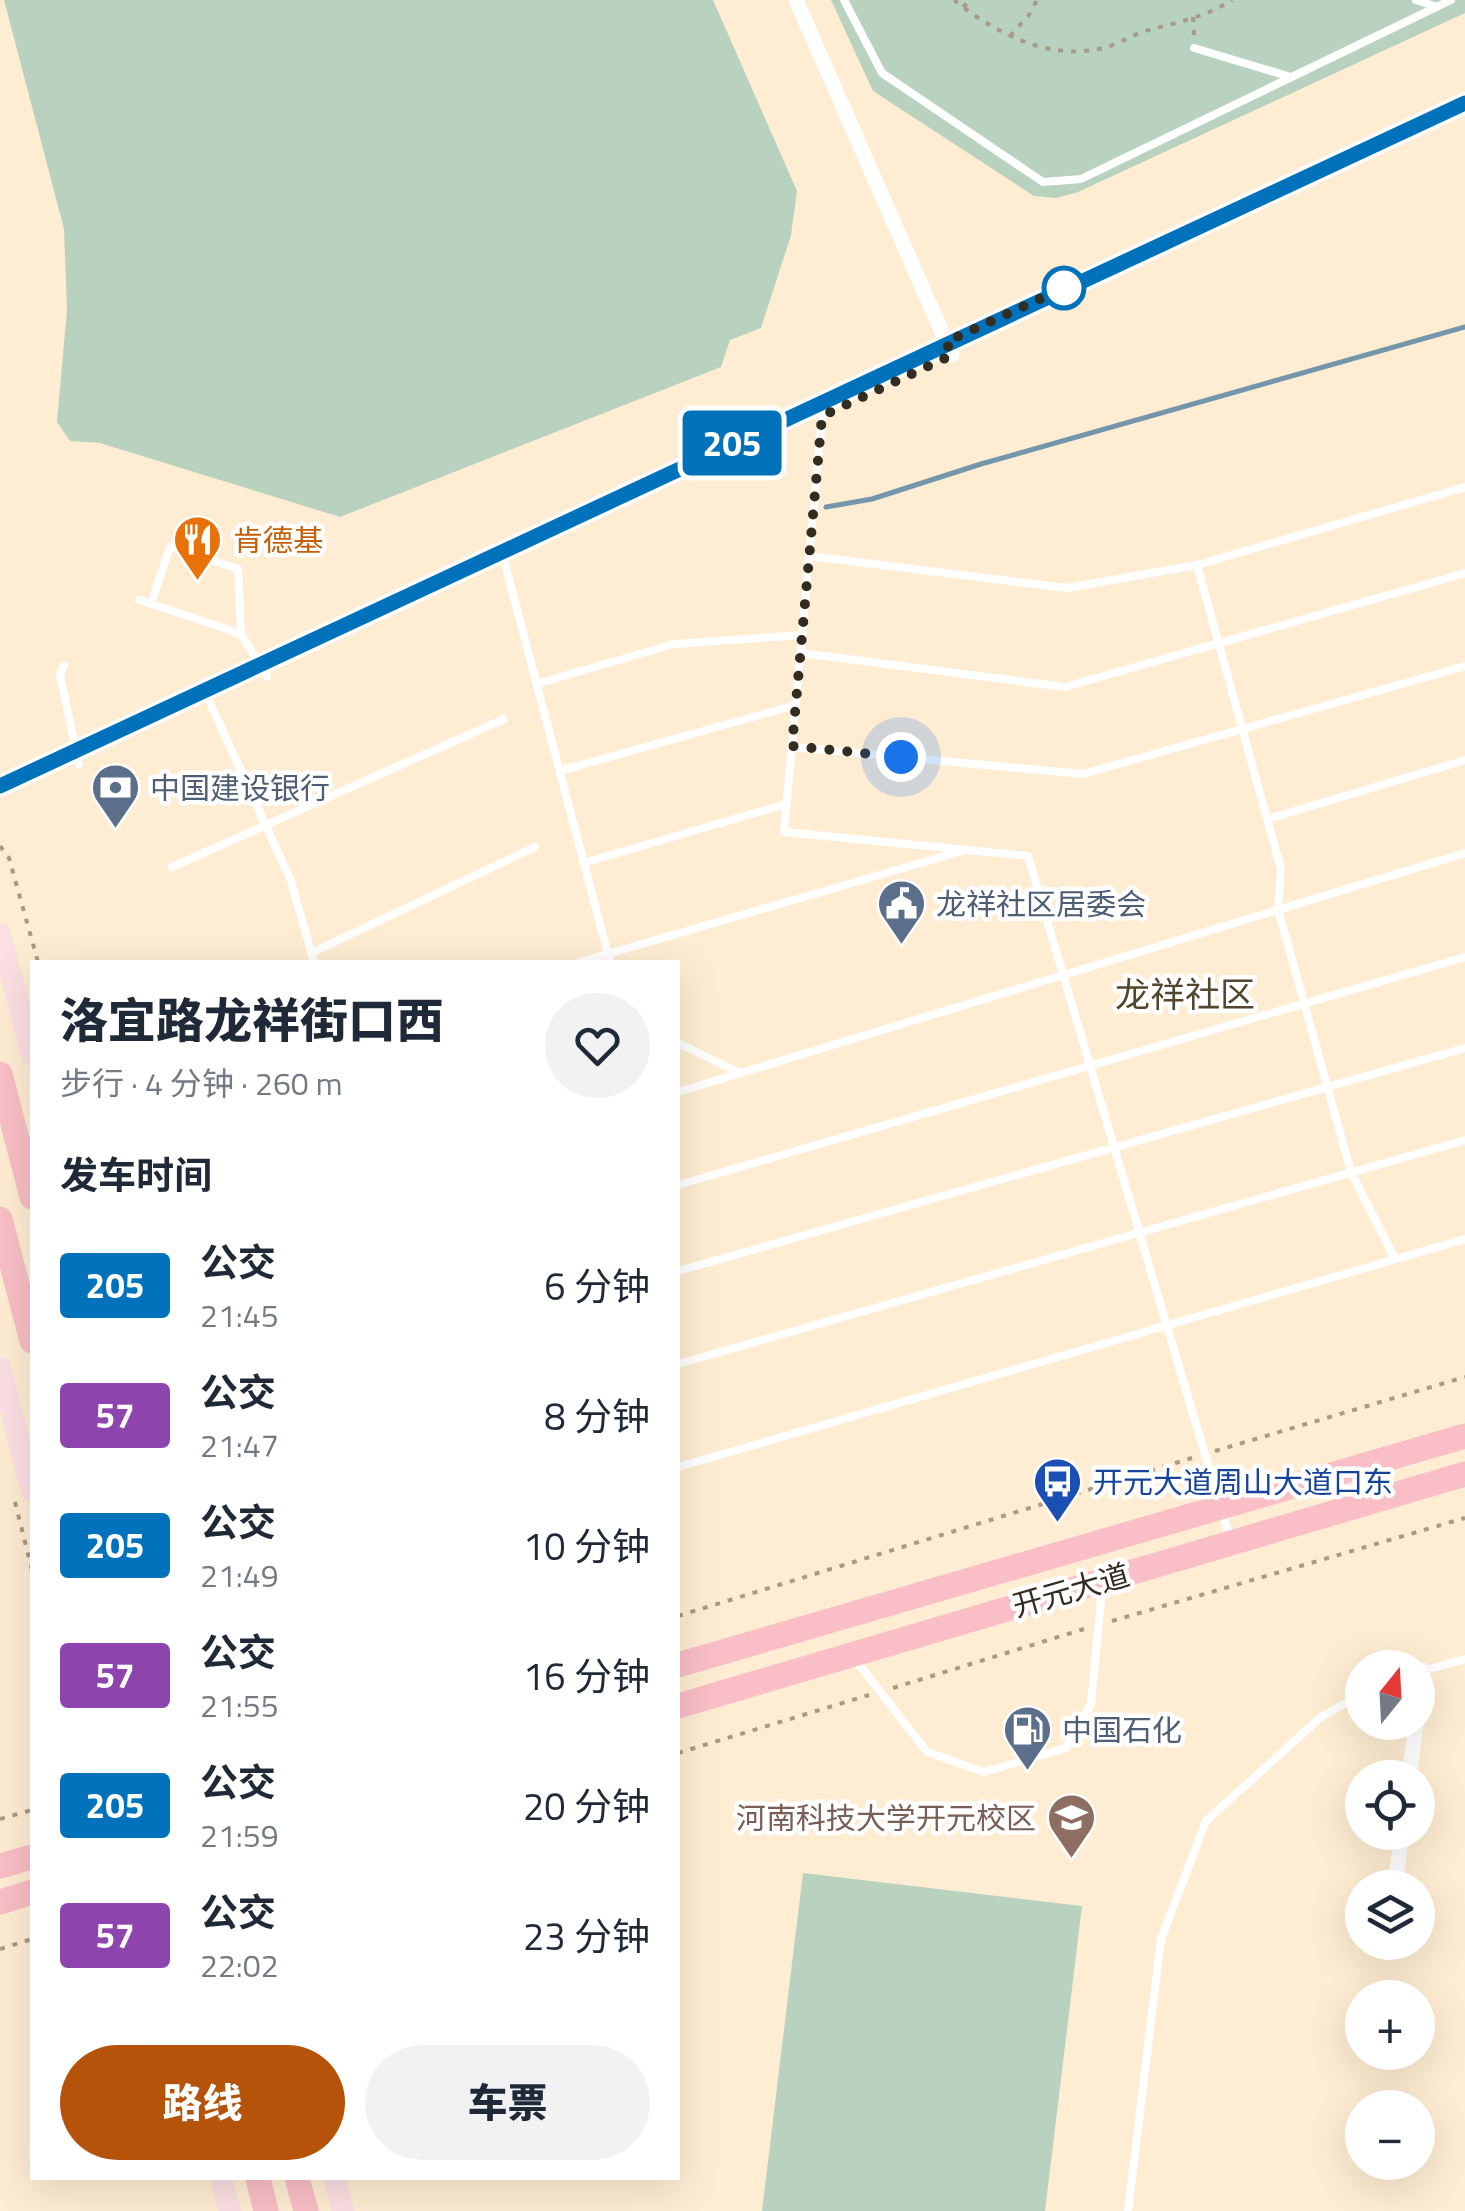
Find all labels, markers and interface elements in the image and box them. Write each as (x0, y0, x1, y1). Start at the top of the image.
unlabelled marker (1043, 267, 1085, 309)
line badge: 205 (674, 410, 790, 476)
text: 205 (703, 416, 761, 470)
restaurant icon: 肯德基 (172, 514, 224, 582)
place label: 肯德基 (233, 517, 323, 563)
your location (876, 732, 926, 782)
bank icon: 中国建设银行 (89, 762, 141, 830)
place label: 中国建设银行 (150, 765, 330, 811)
public building icon: 龙祥社区居委会 (875, 878, 927, 946)
place label: 龙祥社区居委会 (936, 881, 1146, 927)
district label: 龙祥社区 (1115, 967, 1255, 1021)
text: 洛宜路龙祥街口西 (60, 984, 444, 1057)
button: heart (545, 993, 650, 1098)
text: 步行 · 4 分钟 · 260 m (60, 1059, 343, 1107)
text: 发车时间 (60, 1146, 212, 1204)
text: 公交 (200, 1233, 276, 1291)
text: 6 分钟 (544, 1257, 650, 1315)
text: 205 (86, 1258, 144, 1312)
text: 21:45 (200, 1291, 279, 1339)
text: 公交 (200, 1363, 276, 1421)
text: 8 分钟 (544, 1387, 650, 1445)
text: 57 (95, 1388, 135, 1442)
text: 21:47 (200, 1421, 279, 1469)
bus stop icon: 开元大道周山大道口东 (1032, 1456, 1084, 1524)
place label: 开元大道周山大道口东 (1093, 1459, 1393, 1505)
text: 公交 (200, 1493, 276, 1551)
text: 10 分钟 (523, 1517, 650, 1575)
text: 205 (86, 1518, 144, 1572)
text: 21:49 (200, 1551, 279, 1599)
street label: 开元大道 (1007, 1551, 1135, 1629)
text: 公交 (200, 1623, 276, 1681)
text: 16 分钟 (523, 1647, 650, 1705)
text: 57 (95, 1648, 135, 1702)
north arrow (1345, 1650, 1435, 1740)
map controls (1345, 1650, 1435, 2180)
text: 21:55 (200, 1681, 279, 1729)
fuel station icon: 中国石化 (1001, 1704, 1053, 1772)
place label: 中国石化 (1062, 1707, 1182, 1753)
text: 公交 (200, 1753, 276, 1811)
button: locate (1345, 1760, 1435, 1850)
text: 20 分钟 (523, 1777, 650, 1835)
text: 205 (86, 1778, 144, 1832)
school or university icon: 河南科技大学开元校区 (1045, 1792, 1097, 1860)
place label: 河南科技大学开元校区 (736, 1795, 1036, 1841)
text: 21:59 (200, 1811, 279, 1859)
button: layers (1345, 1870, 1435, 1960)
text: 公交 (200, 1883, 276, 1941)
text: 23 分钟 (523, 1907, 650, 1965)
text: 57 (95, 1908, 135, 1962)
text: 22:02 (200, 1941, 279, 1989)
button: + (1345, 1980, 1435, 2070)
button: 路线 (60, 2045, 345, 2160)
button: 车票 (365, 2045, 650, 2160)
button: − (1345, 2090, 1435, 2180)

